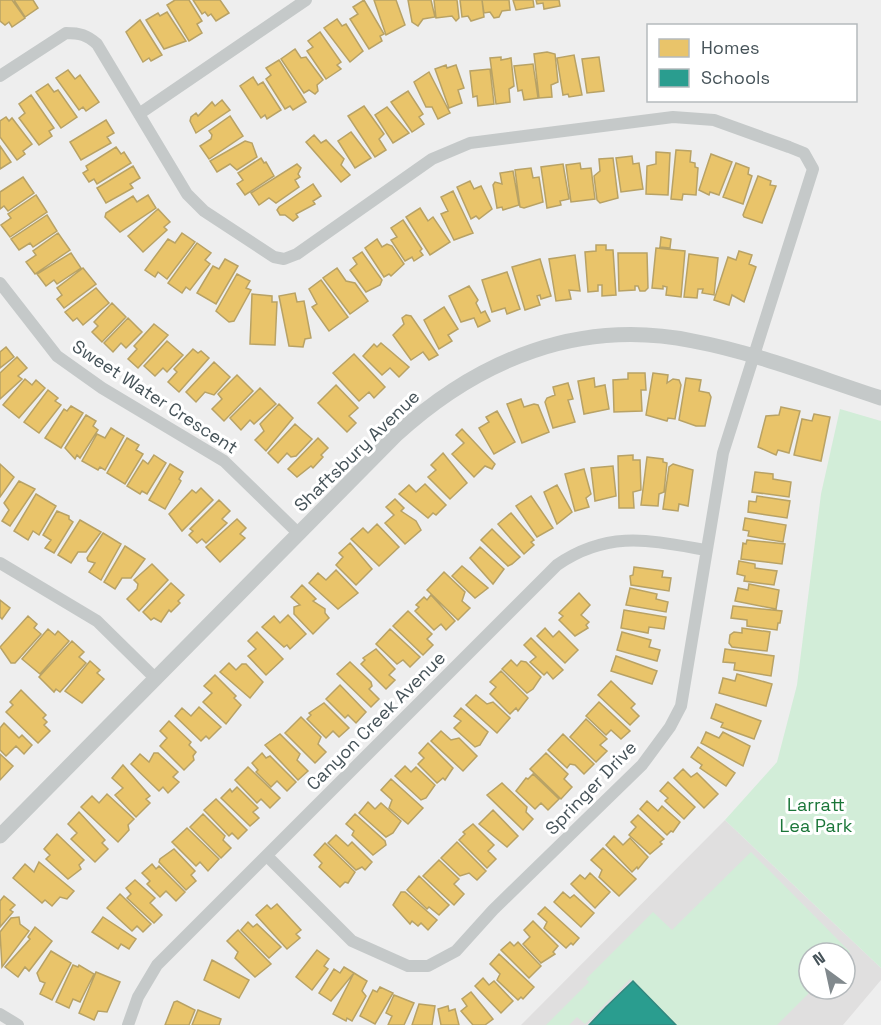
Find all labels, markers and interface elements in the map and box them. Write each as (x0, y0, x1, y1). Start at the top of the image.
legend (647, 24, 857, 102)
text: Homes (701, 36, 760, 59)
text: Schools (701, 66, 770, 89)
street label: Sweet Water Crescent (68, 334, 242, 459)
street label: Shaftsbury Avenue (289, 385, 424, 516)
street label: Canyon Creek Avenue (301, 646, 450, 795)
street label: Springer Drive (540, 736, 641, 839)
park label: Larratt Lea Park (780, 793, 853, 837)
north arrow (797, 941, 857, 1001)
text: N (809, 947, 829, 971)

